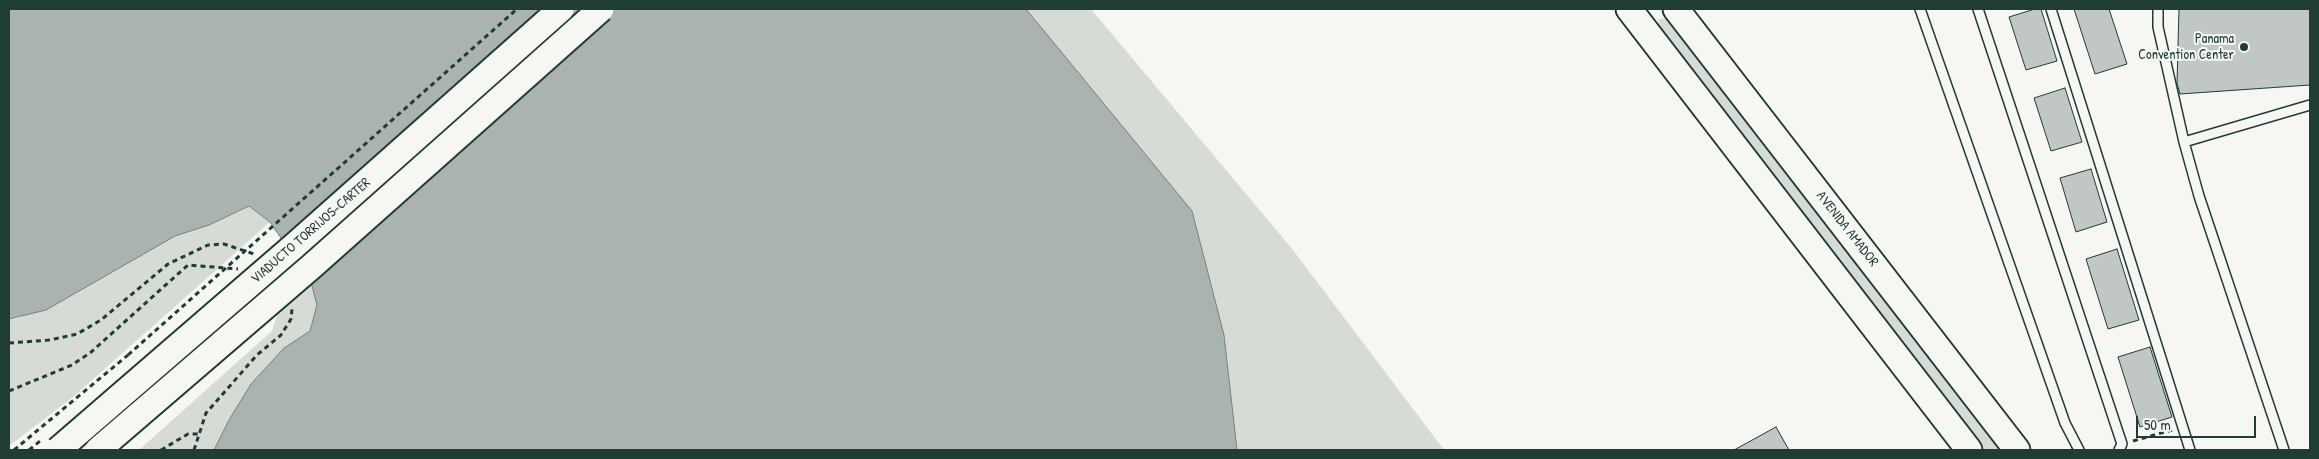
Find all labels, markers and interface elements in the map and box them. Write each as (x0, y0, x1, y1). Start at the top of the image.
place label: Panama Convention Center (2138, 31, 2234, 64)
marker: Panama Convention Center (2238, 41, 2250, 53)
street label: VIADUCTO TORRIJOS-CARTER (248, 175, 374, 287)
street label: AVENIDA AMADOR (1812, 188, 1882, 270)
scale bar (2139, 406, 2259, 438)
text: 50 m (2144, 414, 2171, 435)

